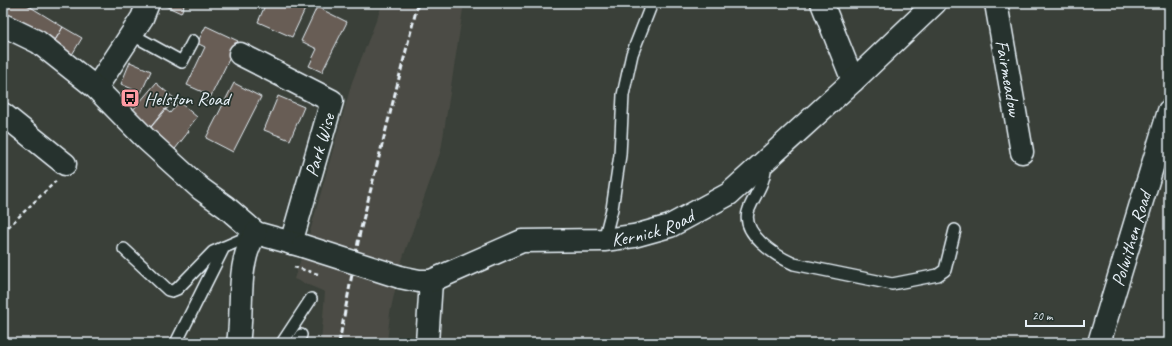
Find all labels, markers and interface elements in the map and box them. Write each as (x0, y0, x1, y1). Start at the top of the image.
street label: Fairmeadow (990, 38, 1027, 120)
bus stop icon: Helston Road (119, 87, 141, 109)
place label: Helston Road (144, 87, 233, 111)
street label: Park Wise (300, 109, 341, 180)
street label: Polwithen Road (1106, 186, 1158, 289)
street label: Kernick Road (610, 203, 701, 252)
scale bar (1026, 302, 1084, 328)
text: 20 m (1032, 308, 1054, 324)

